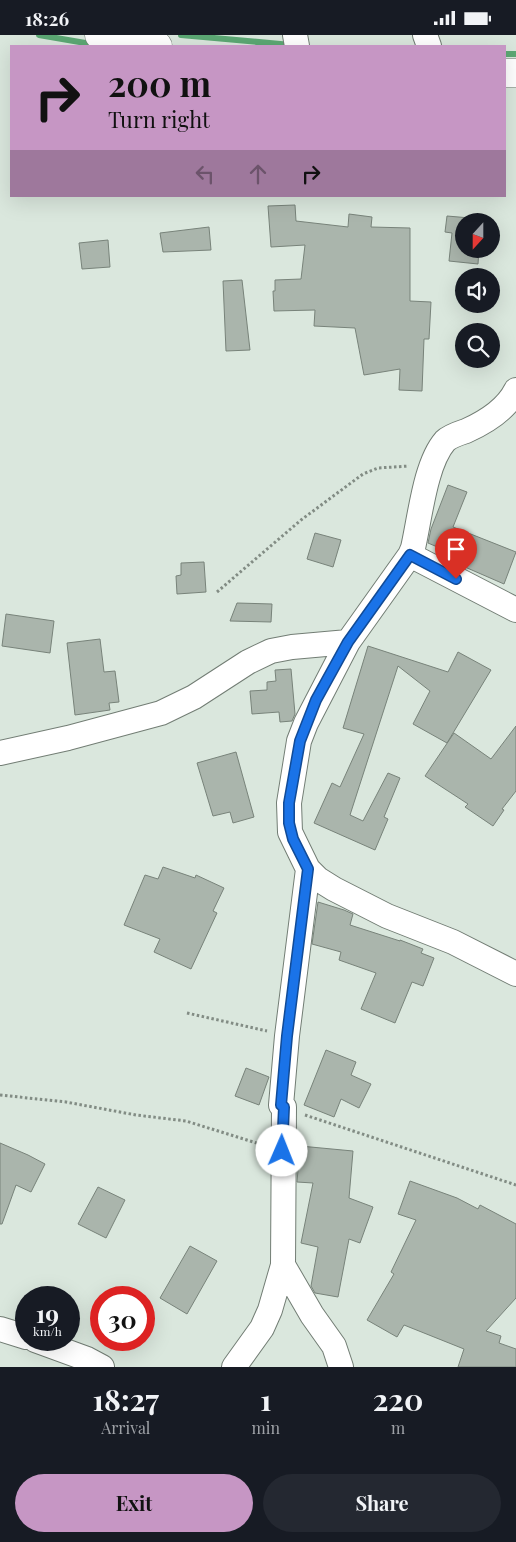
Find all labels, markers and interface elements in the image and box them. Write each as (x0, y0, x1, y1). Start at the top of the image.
text: 18:26 (25, 5, 69, 31)
text: 200 m (108, 59, 211, 106)
icon: right (25, 65, 90, 130)
text: Turn right (108, 104, 210, 134)
icon: left (191, 160, 219, 188)
icon: ahead (244, 160, 272, 188)
icon: right (297, 160, 325, 188)
north arrow (455, 213, 500, 257)
map controls (455, 213, 500, 368)
button: sound (455, 268, 500, 313)
button: search (455, 323, 500, 368)
pin (435, 528, 477, 579)
icon: arrive (442, 535, 470, 563)
position arrow (255, 1124, 307, 1176)
speed limit sign: 30 (90, 1286, 155, 1351)
text: 19 (36, 1296, 59, 1329)
text: km/h (33, 1323, 62, 1339)
text: 18:27 (93, 1379, 159, 1419)
text: 1 (260, 1379, 272, 1419)
text: 220 (373, 1379, 423, 1419)
text: Arrival (101, 1417, 150, 1438)
text: min (252, 1417, 280, 1438)
text: m (391, 1417, 405, 1438)
button: Exit (15, 1474, 253, 1532)
button: Share (263, 1474, 501, 1532)

